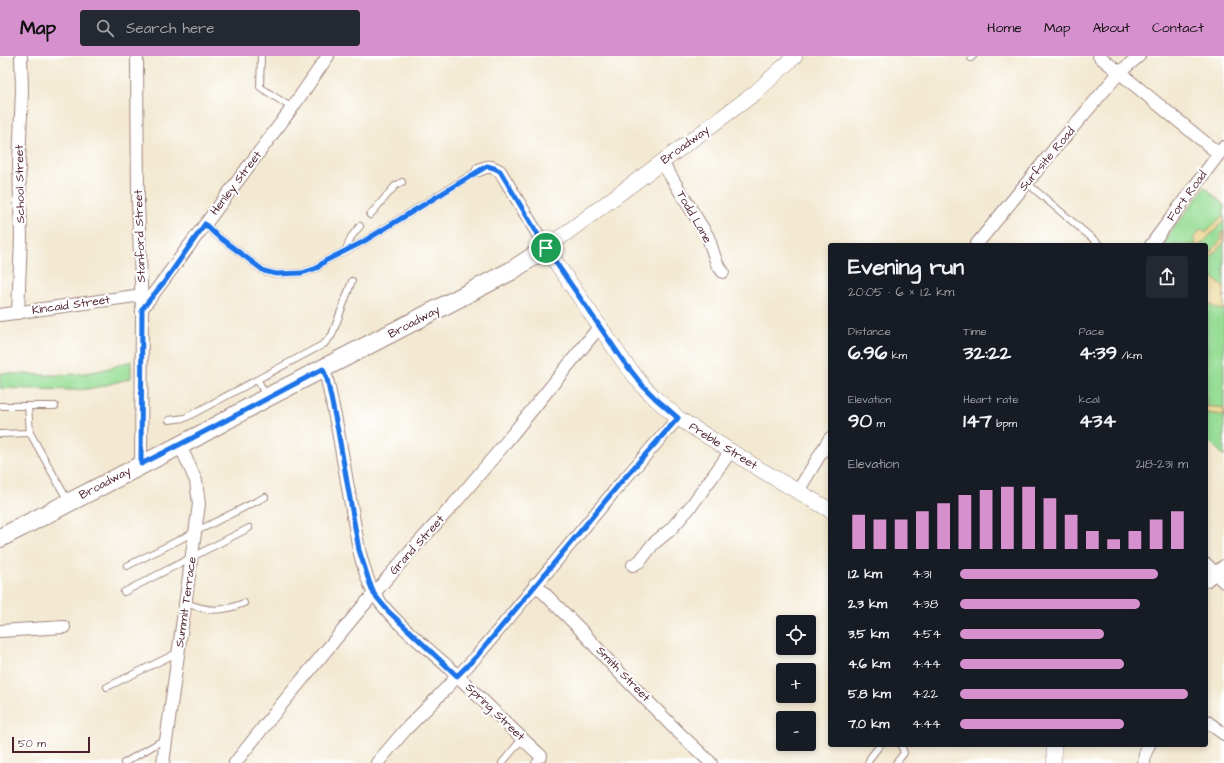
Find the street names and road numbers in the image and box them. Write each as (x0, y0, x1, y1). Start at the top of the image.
street label: Broadway (657, 121, 714, 169)
street label: Surfsite Road (1015, 123, 1079, 195)
street label: School Street (11, 144, 29, 223)
street label: Henley Street (206, 147, 267, 219)
street label: Fort Road (1163, 167, 1211, 225)
street label: Todd Lane (672, 188, 716, 247)
street label: Stanford Street (130, 189, 150, 283)
street label: Kincaid Street (31, 291, 111, 319)
street label: Broadway (385, 301, 444, 344)
street label: Preble Street (686, 418, 761, 474)
street label: Broadway (76, 462, 135, 505)
street label: Grand Street (386, 511, 449, 579)
street label: Summit Terrace (171, 555, 201, 648)
street label: Smith Street (592, 642, 654, 706)
street label: Spring Street (461, 679, 529, 746)

